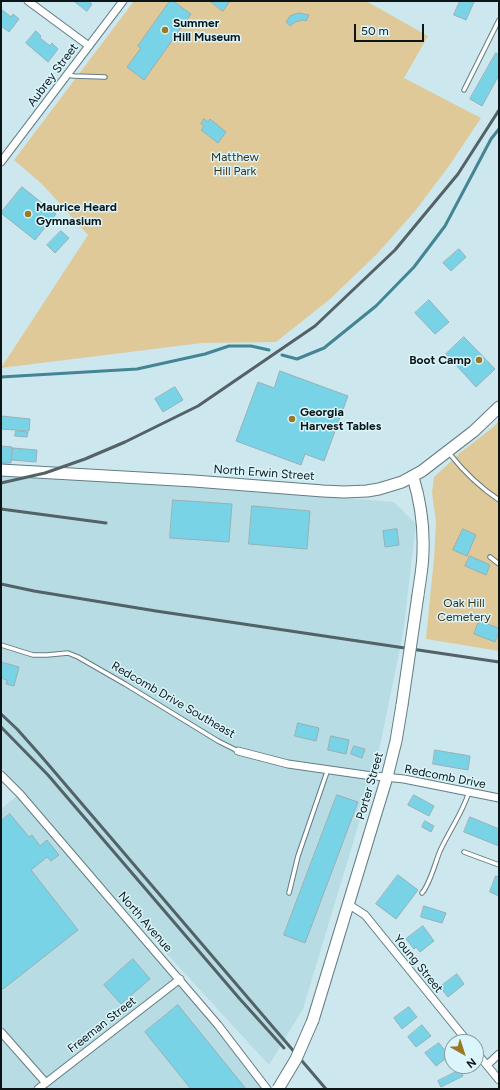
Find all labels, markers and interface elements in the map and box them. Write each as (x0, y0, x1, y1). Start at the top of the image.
place label: Summer Hill Museum (173, 16, 241, 44)
scale bar (356, 16, 426, 42)
text: 50 m (361, 24, 389, 38)
marker: Summer Hill Museum (160, 25, 170, 35)
street label: Aubrey Street (25, 41, 81, 109)
park label: Matthew Hill Park (211, 150, 259, 178)
place label: Maurice Heard Gymnasium (36, 200, 117, 228)
marker: Maurice Heard Gymnasium (23, 209, 33, 219)
place label: Boot Camp (409, 353, 471, 367)
marker: Boot Camp (474, 355, 484, 365)
place label: Georgia Harvest Tables (300, 405, 381, 433)
marker: Georgia Harvest Tables (287, 414, 297, 424)
street label: North Erwin Street (213, 462, 315, 484)
park label: Oak Hill Cemetery (437, 596, 491, 624)
street label: Redcomb Drive Southeast (109, 659, 237, 741)
street label: Porter Street (353, 751, 387, 821)
street label: Redcomb Drive (403, 762, 487, 792)
street label: North Avenue (115, 889, 175, 955)
street label: Young Street (390, 932, 446, 996)
street label: Freeman Street (65, 994, 139, 1056)
north arrow (444, 1034, 484, 1074)
text: N (464, 1055, 479, 1071)

